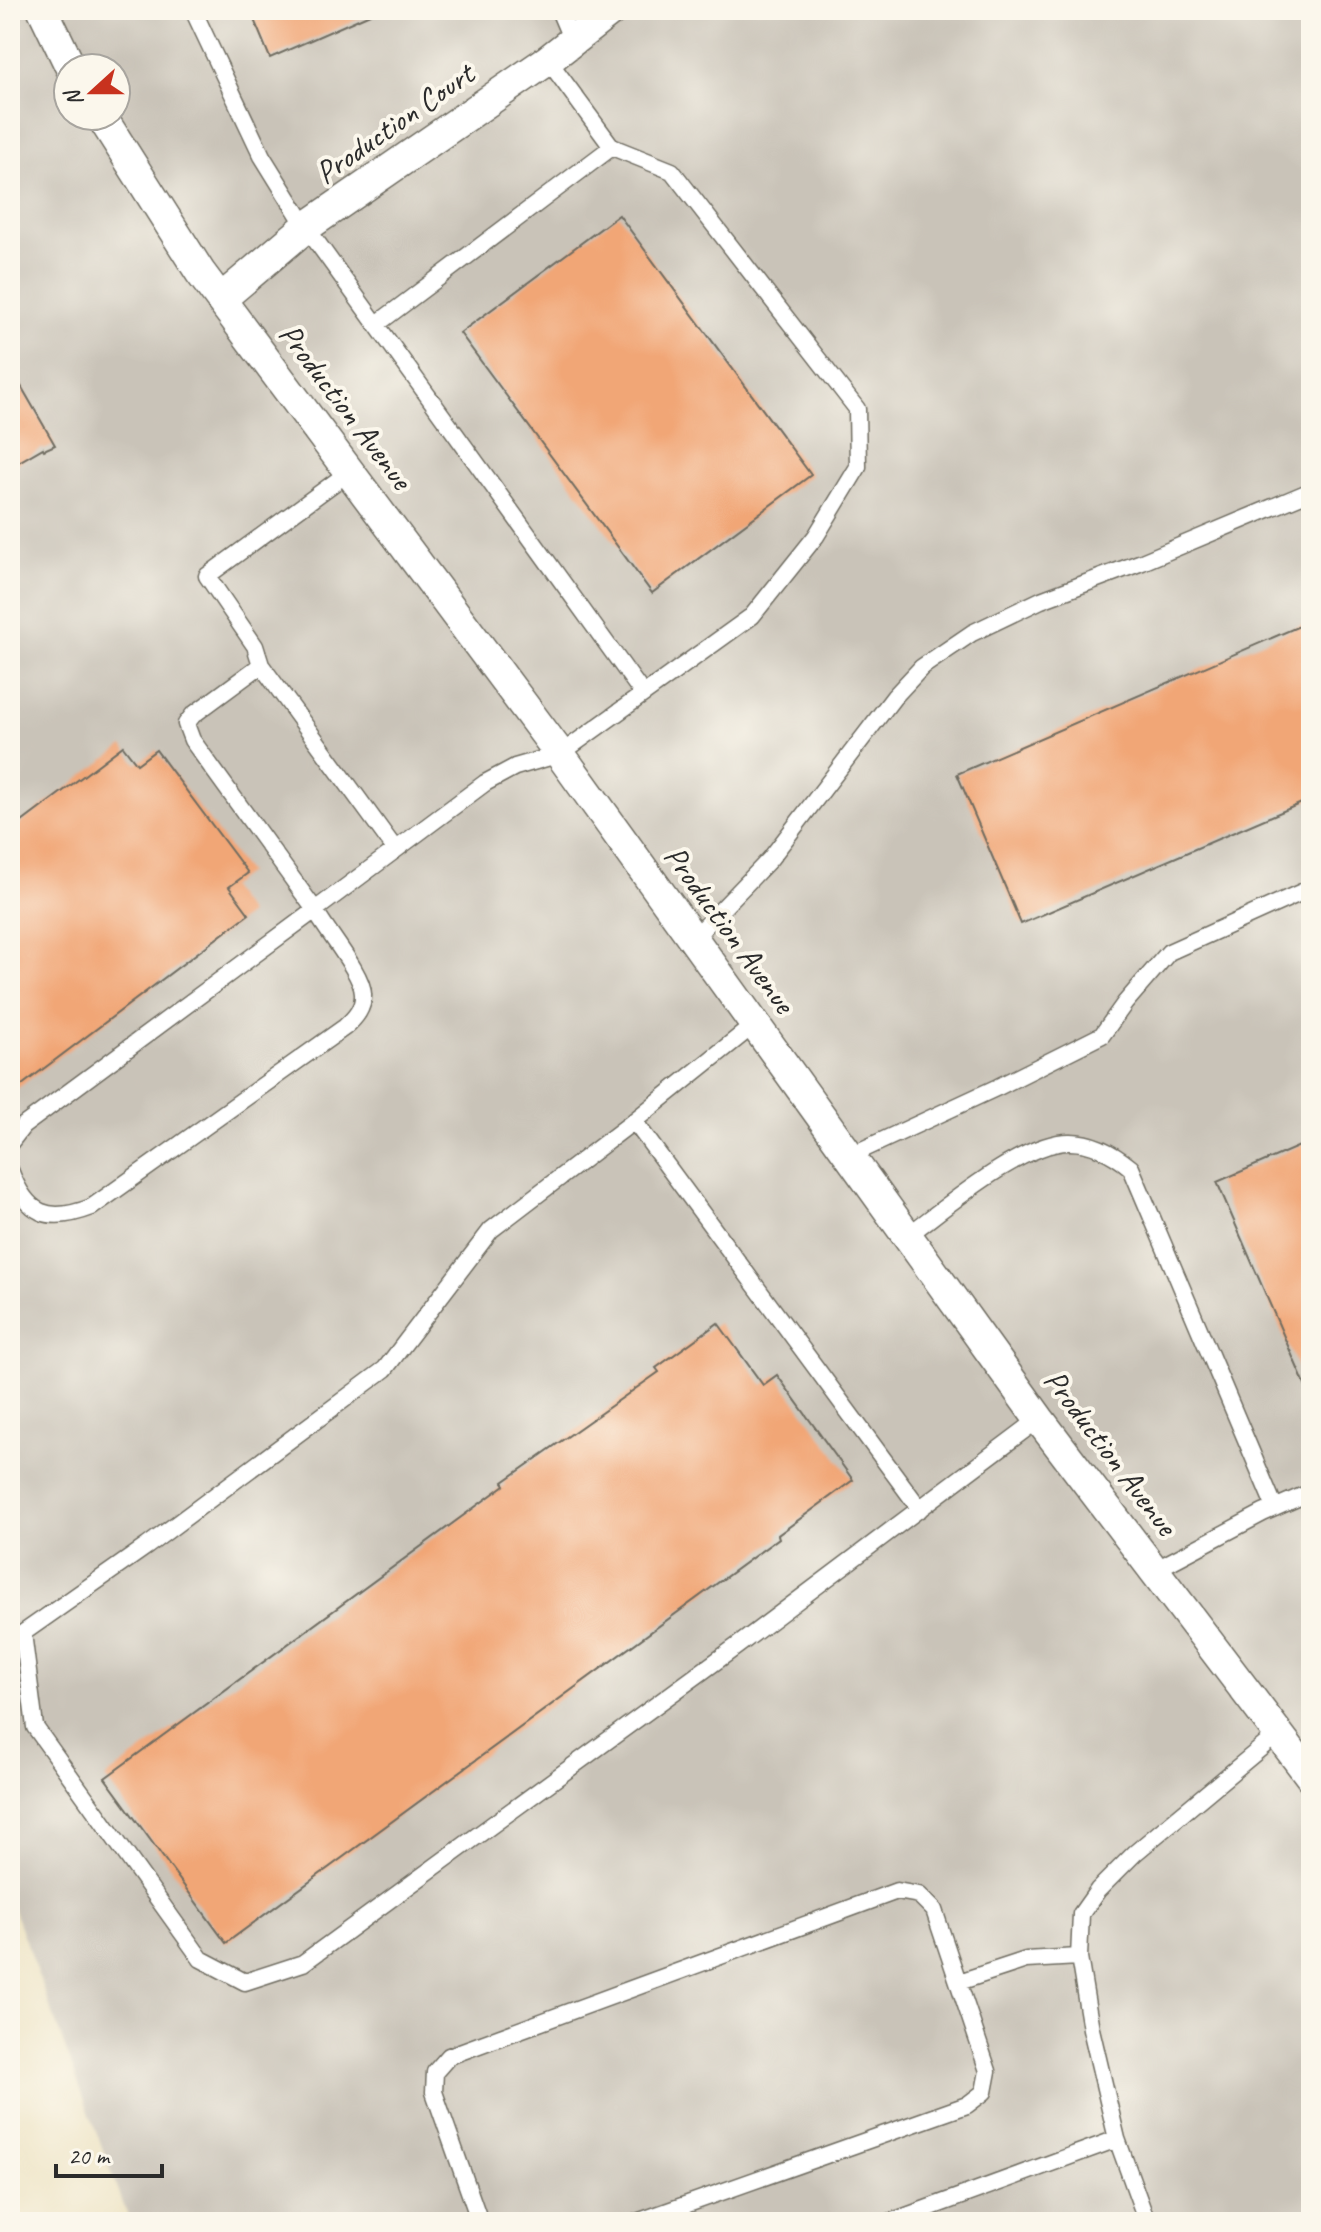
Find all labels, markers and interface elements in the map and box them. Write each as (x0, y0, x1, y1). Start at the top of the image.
north arrow (52, 52, 132, 132)
street label: Production Court (307, 52, 484, 193)
text: N (58, 84, 90, 110)
street label: Production Avenue (270, 315, 423, 500)
street label: Production Avenue (655, 837, 806, 1023)
street label: Production Avenue (1035, 1361, 1188, 1546)
scale bar (56, 2128, 162, 2178)
text: 20 m (68, 2141, 111, 2171)

